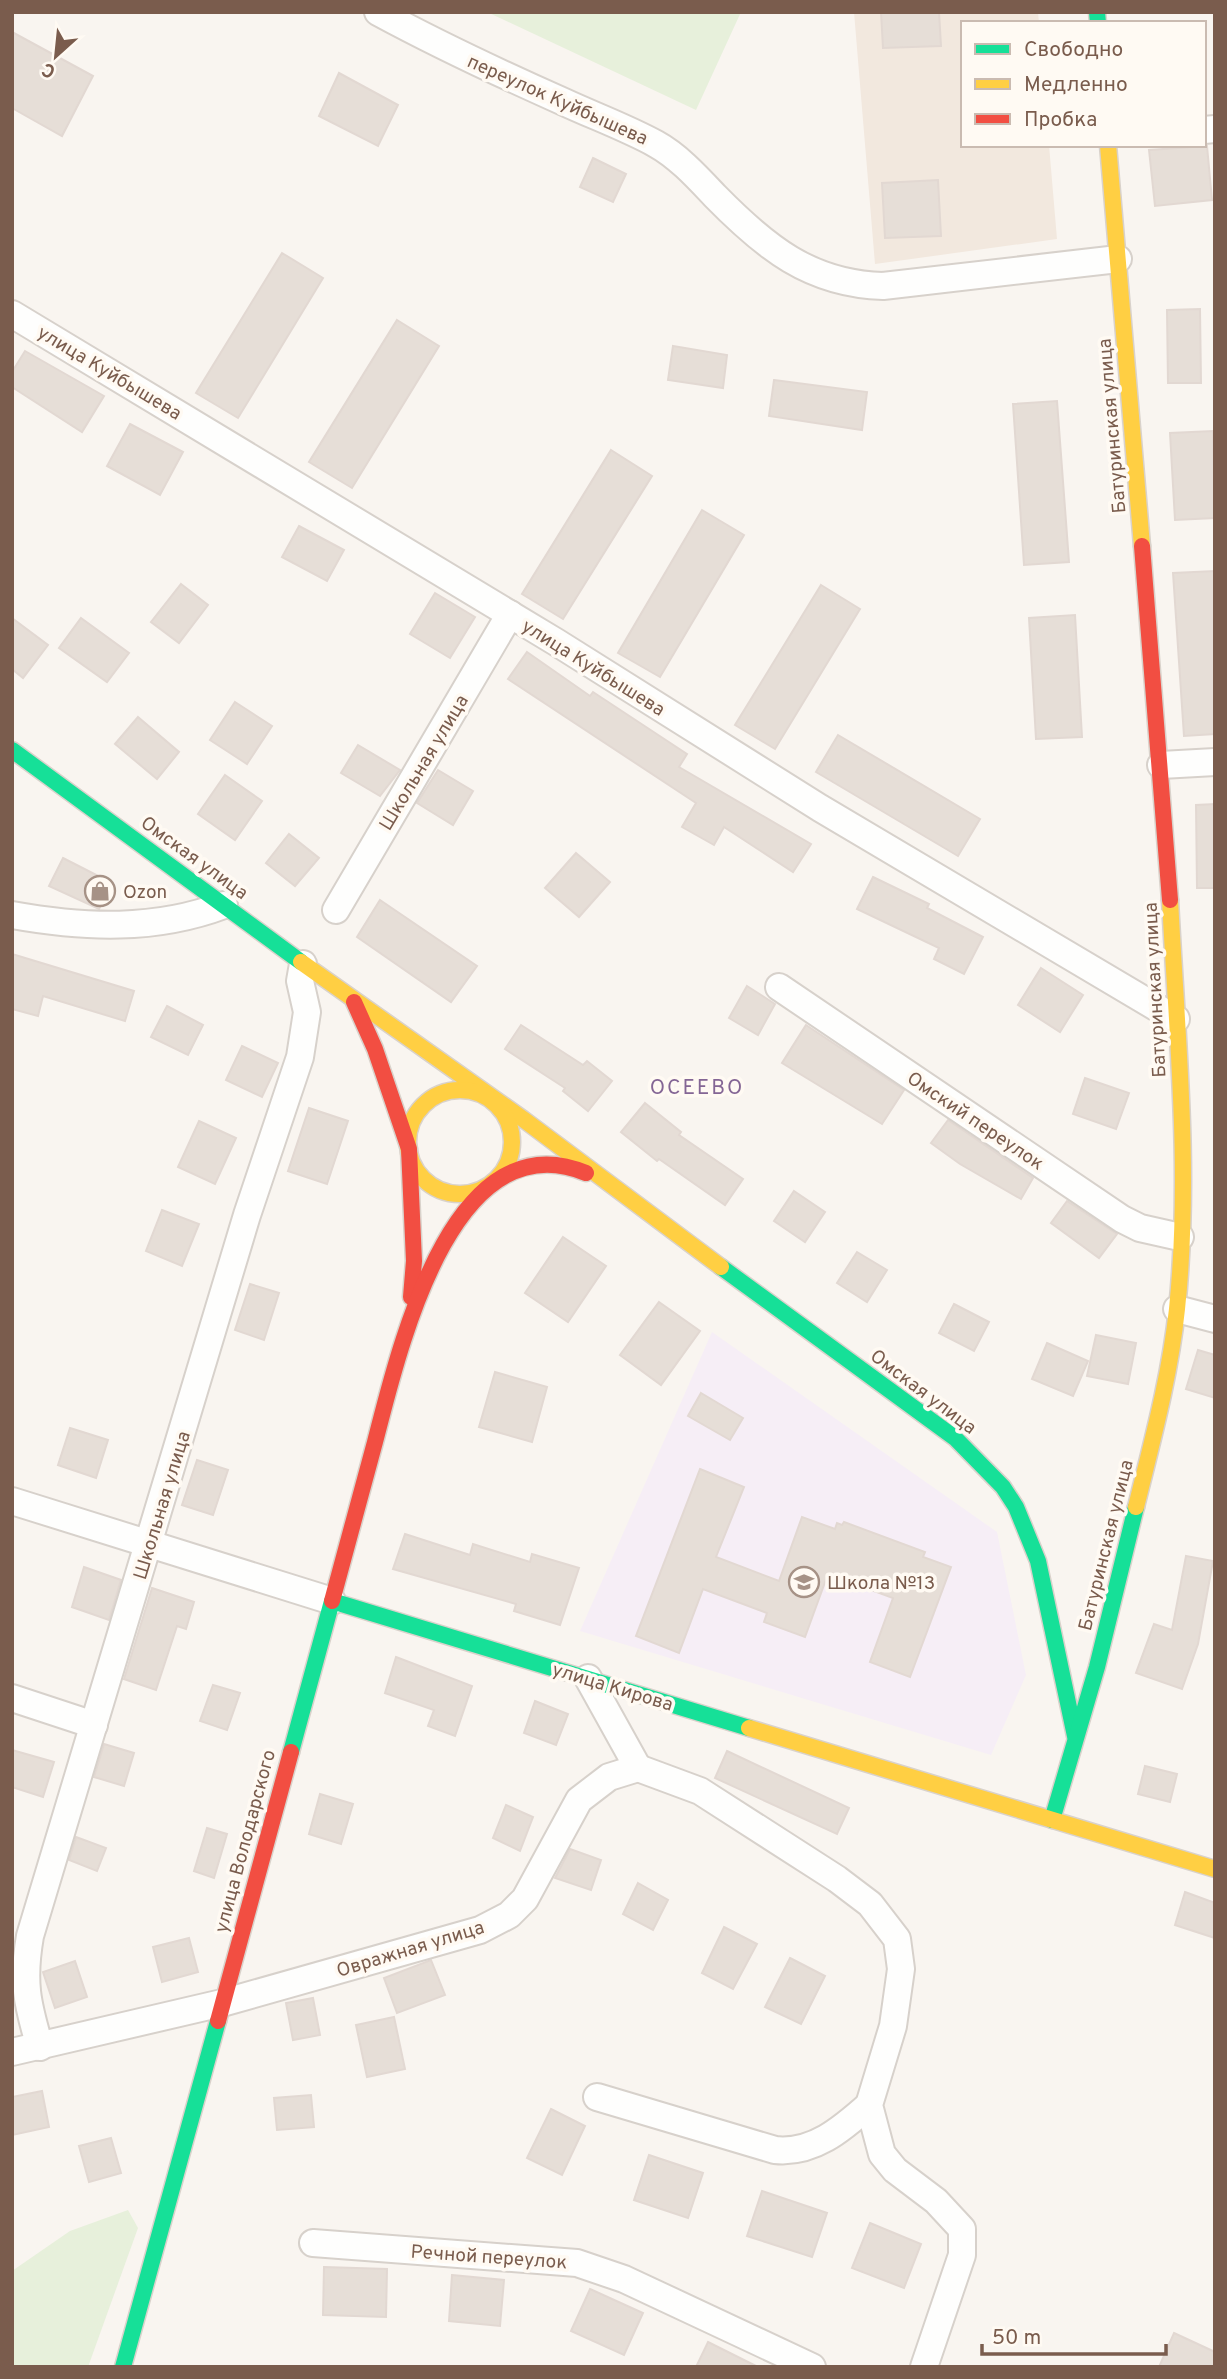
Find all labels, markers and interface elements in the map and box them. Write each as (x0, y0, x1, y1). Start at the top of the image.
north arrow (21, 21, 91, 91)
legend (961, 21, 1206, 147)
text: Свободно (1024, 37, 1123, 64)
street label: переулок Куйбышева (463, 50, 651, 152)
text: С (38, 56, 60, 83)
text: Медленно (1024, 72, 1128, 99)
text: Пробка (1024, 107, 1097, 134)
street label: улица Куйбышева (32, 321, 186, 426)
street label: Батуринская улица (1093, 337, 1133, 514)
street label: улица Куйбышева (517, 615, 669, 722)
street label: Школьная улица (375, 691, 475, 835)
street label: Омская улица (135, 812, 252, 906)
shop icon: Ozon (83, 874, 117, 908)
place label: Ozon (123, 881, 167, 905)
street label: Батуринская улица (1139, 902, 1173, 1078)
street label: Омский переулок (902, 1067, 1048, 1176)
district label: ОСЕЕВО (650, 1075, 744, 1102)
street label: Омская улица (865, 1345, 981, 1440)
street label: Школьная улица (129, 1428, 197, 1583)
street label: Батуринская улица (1074, 1457, 1140, 1634)
school or university icon: Школа №13 (787, 1565, 821, 1599)
place label: Школа №13 (827, 1572, 935, 1596)
street label: улица Кирова (549, 1658, 676, 1718)
street label: улица Володарского (210, 1747, 282, 1936)
street label: Овражная улица (334, 1916, 487, 1984)
street label: Речной переулок (410, 2241, 568, 2275)
scale bar (982, 2312, 1166, 2356)
text: 50 m (992, 2325, 1041, 2352)

